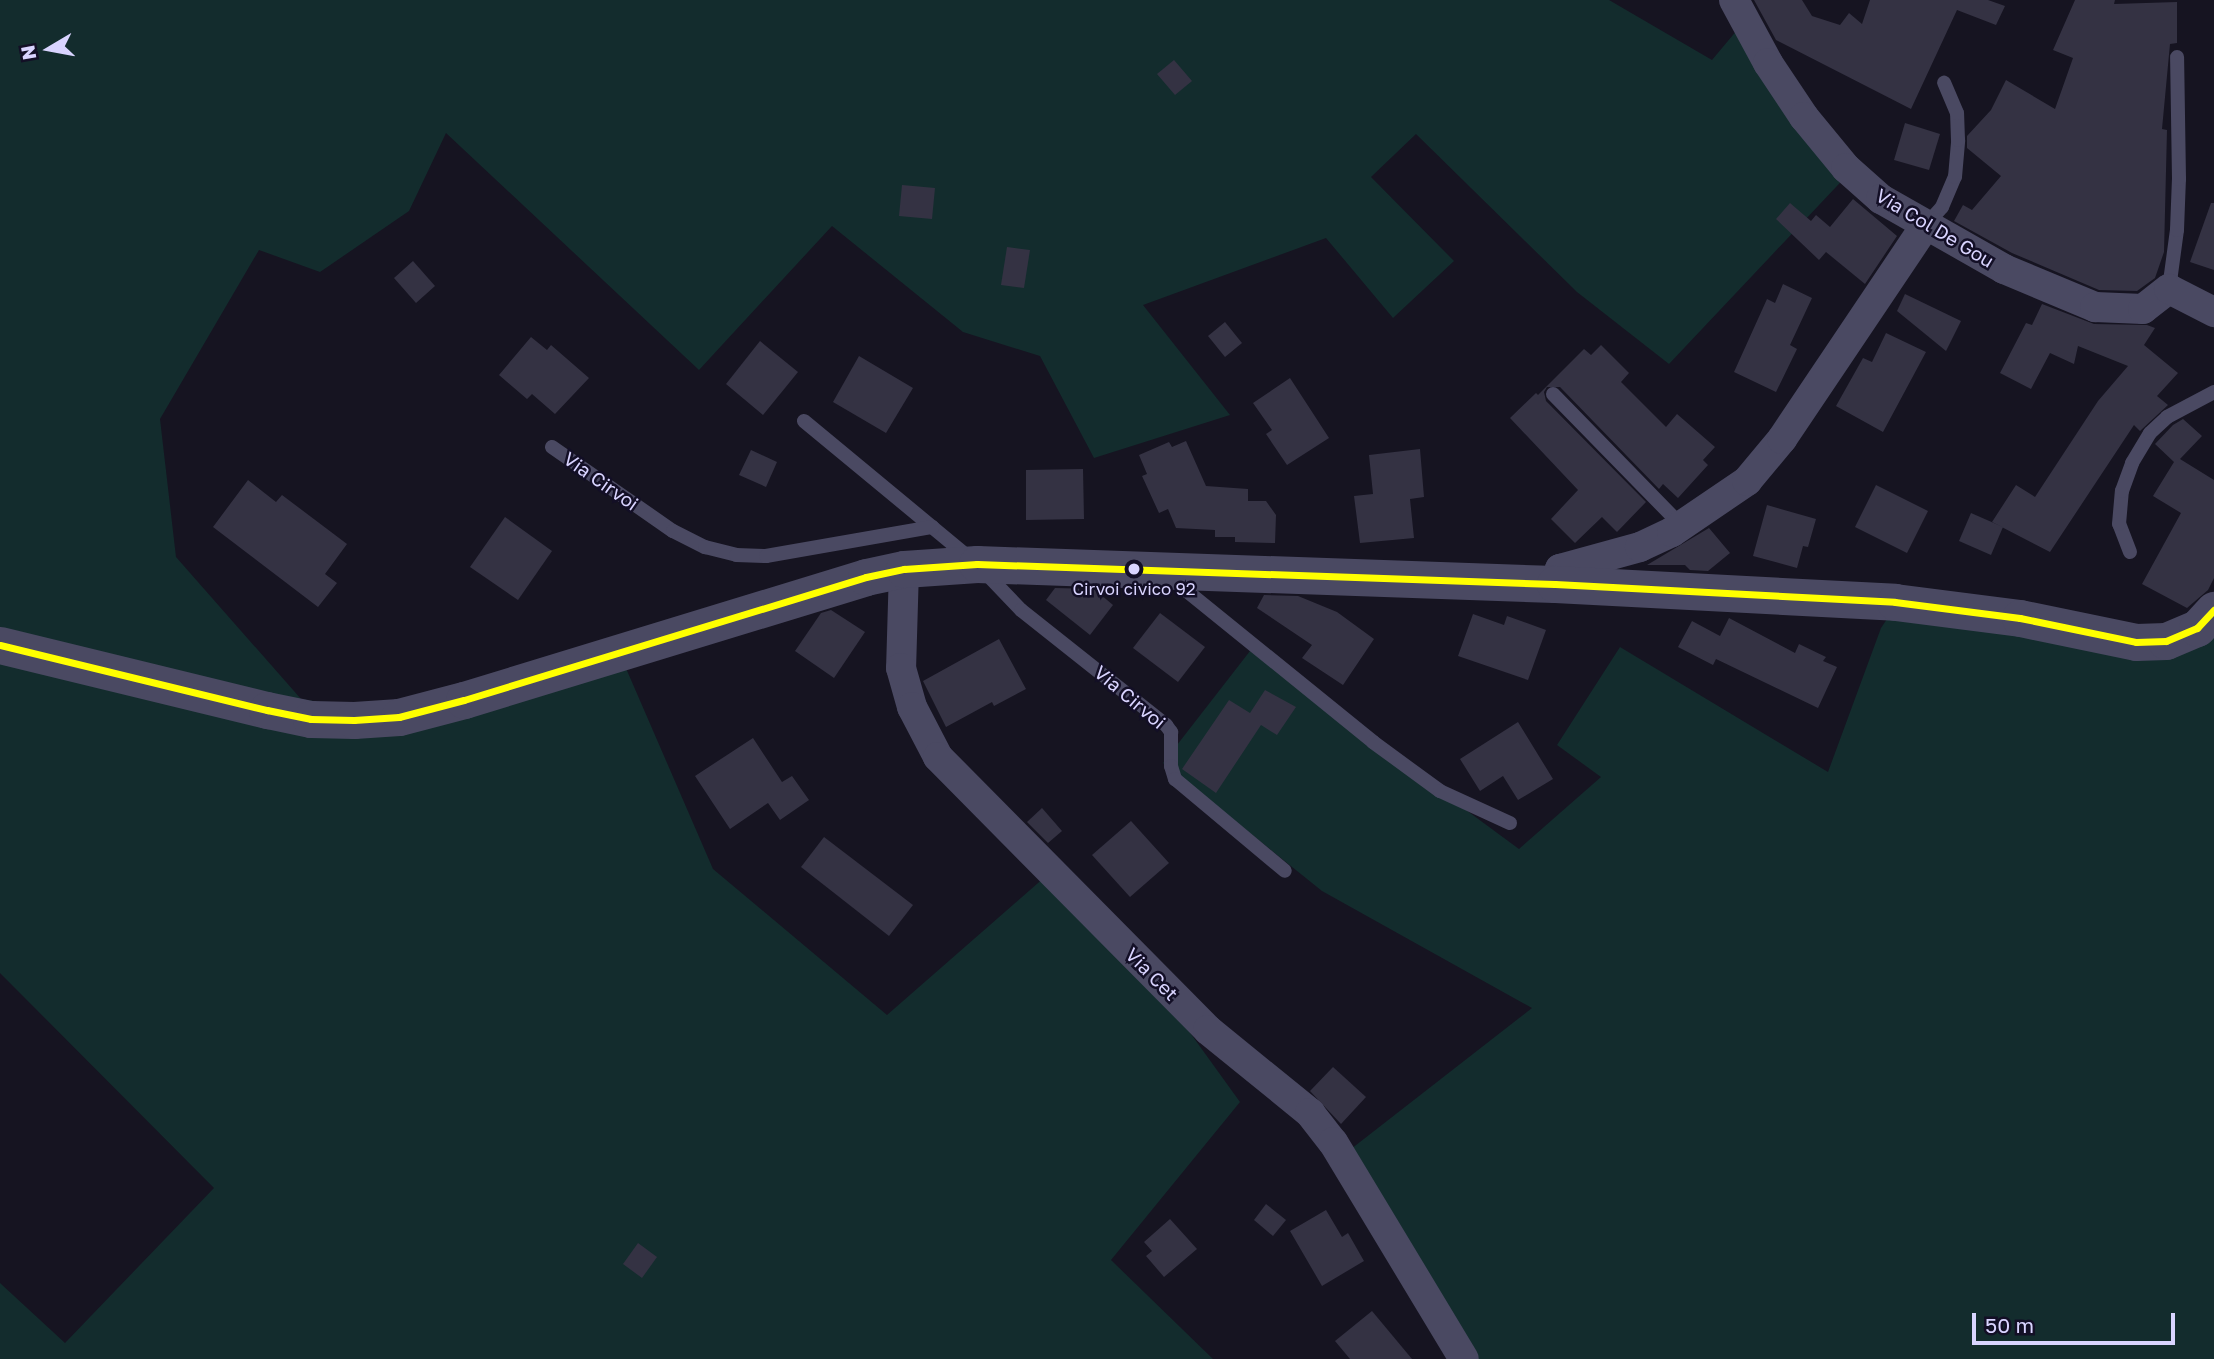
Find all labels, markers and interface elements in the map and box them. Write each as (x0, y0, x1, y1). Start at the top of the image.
north arrow (14, 14, 84, 84)
text: N (15, 44, 40, 62)
street label: Via Col De Gou (1872, 184, 1998, 272)
street label: Via Cirvoi (559, 447, 643, 515)
marker: Cirvoi civico 92 (1127, 562, 1141, 576)
place label: Cirvoi civico 92 (1072, 579, 1196, 599)
street label: Via Cirvoi (1090, 661, 1170, 733)
street label: Via Cet (1121, 943, 1183, 1005)
scale bar (1976, 1300, 2179, 1344)
text: 50 m (1985, 1312, 2034, 1338)

